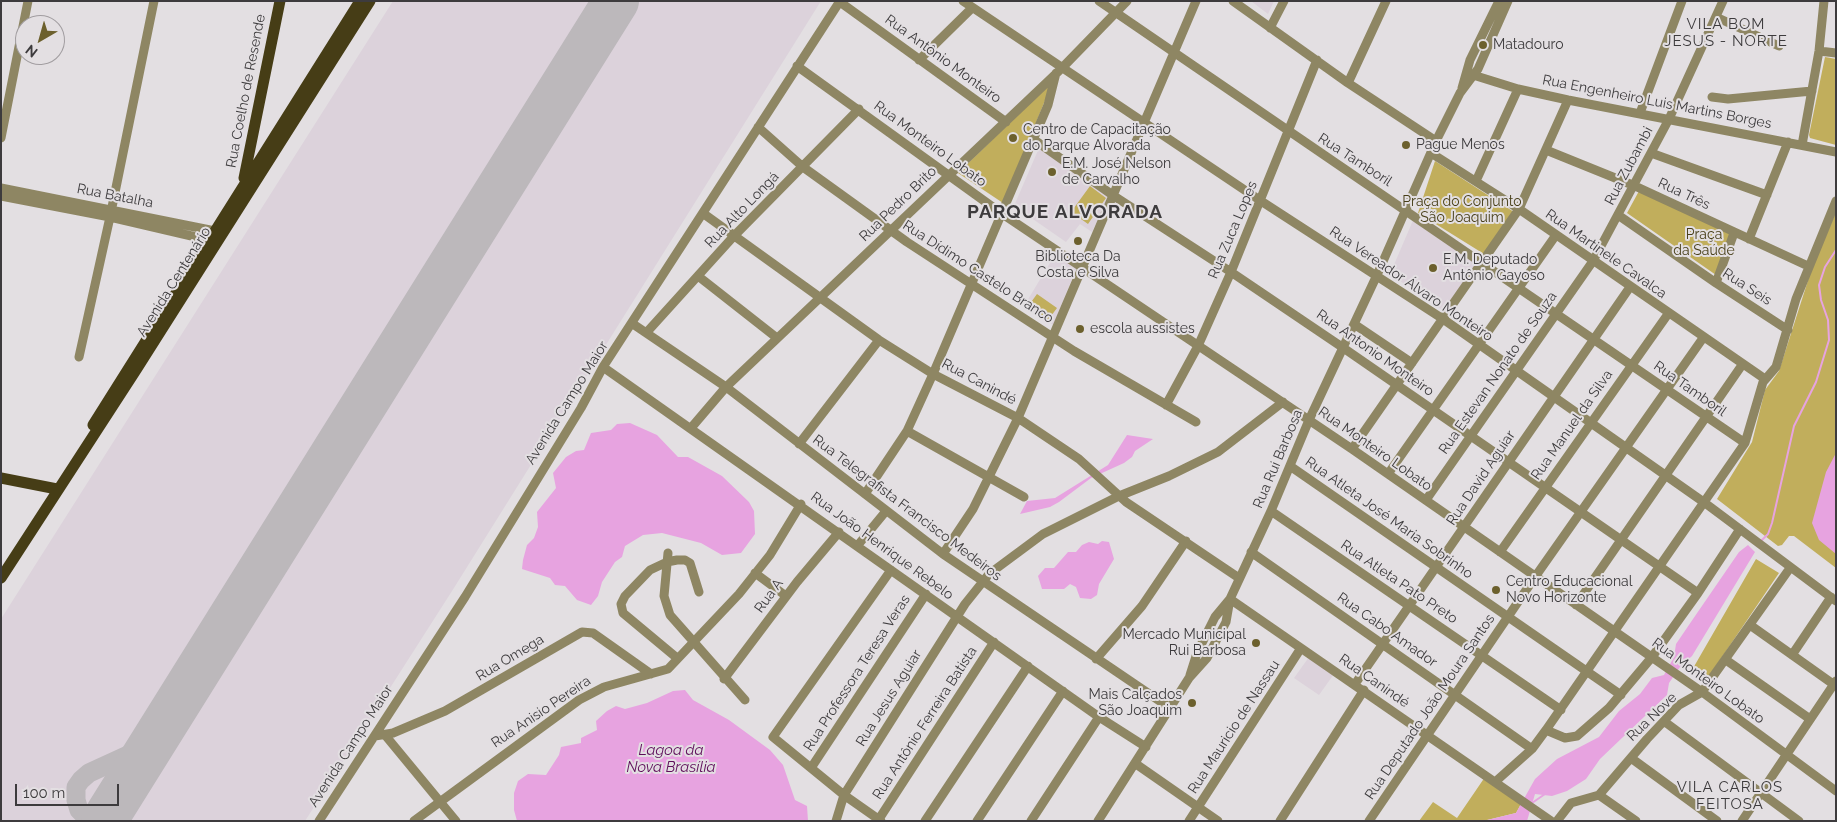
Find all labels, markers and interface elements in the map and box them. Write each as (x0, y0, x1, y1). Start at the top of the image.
street label: Rua Antônio Monteiro (882, 11, 1004, 107)
street label: Rua Coelho de Resende (223, 13, 269, 169)
north arrow (15, 15, 65, 65)
district label: VILA BOM JESUS - NORTE (1663, 15, 1789, 50)
place label: Matadouro (1493, 37, 1563, 53)
marker: Matadouro (1477, 39, 1489, 51)
text: N (22, 41, 41, 61)
street label: Rua Engenheiro Luis Martins Borges (1541, 72, 1773, 132)
street label: Rua Monteiro Lobato (870, 98, 990, 190)
place label: Centro de Capacitação do Parque Alvorada (1023, 122, 1171, 154)
street label: Rua Zubambi (1601, 124, 1657, 208)
street label: Rua Tamboril (1315, 130, 1395, 190)
marker: Centro de Capacitação do Parque Alvorada (1007, 132, 1019, 144)
place label: Pague Menos (1416, 137, 1505, 153)
marker: Pague Menos (1400, 139, 1412, 151)
place label: E.M. José Nelson de Carvalho (1062, 156, 1171, 188)
street label: Rua Pedro Brito (856, 163, 940, 245)
marker: E.M. José Nelson de Carvalho (1046, 166, 1058, 178)
street label: Rua Alto Longá (702, 169, 782, 251)
street label: Rua Três (1655, 175, 1713, 213)
street label: Rua Zuca Lopes (1205, 179, 1261, 281)
street label: Rua Batalha (75, 180, 155, 212)
park label: Praça do Conjunto São Joaquim (1402, 194, 1522, 226)
district label: PARQUE ALVORADA (965, 201, 1165, 223)
street label: Rua Martinele Cavalca (1542, 206, 1670, 302)
street label: Rua Dídimo Castelo Branco (899, 217, 1057, 327)
street label: Rua Vereador Álvaro Monteiro (1326, 223, 1496, 345)
street label: Avenida Centenário (133, 224, 215, 340)
park label: Praça da Saúde (1673, 227, 1735, 260)
marker: Biblioteca Da Costa e Silva (1072, 235, 1084, 247)
place label: Biblioteca Da Costa e Silva (1035, 249, 1121, 282)
place label: E.M. Deputado Antônio Gayoso (1443, 252, 1545, 284)
marker: E.M. Deputado Antônio Gayoso (1427, 262, 1439, 274)
street label: Rua Seis (1719, 265, 1775, 309)
street label: Rua Estevan Nonato de Souza (1435, 289, 1561, 457)
street label: Rua Antonio Monteiro (1313, 306, 1437, 400)
place label: escola aussistes (1090, 321, 1195, 337)
marker: escola aussistes (1074, 323, 1086, 335)
street label: Avenida Campo Maior (522, 338, 612, 468)
street label: Rua Canindé (939, 355, 1019, 409)
street label: Rua Tamboril (1650, 358, 1730, 420)
street label: Rua Manuel da Silva (1528, 367, 1616, 483)
street label: Rua Monteiro Lobato (1315, 403, 1435, 495)
street label: Rua Rui Barbosa (1250, 407, 1306, 511)
street label: Rua David Aguiar (1443, 427, 1519, 529)
street label: Rua Telegrafista Francisco Medeiros (809, 431, 1005, 585)
street label: Rua Atleta José Maria Sobrinho (1302, 454, 1476, 582)
street label: Rua João Henrique Rebelo (807, 489, 957, 603)
street label: Rua Atleta Pato Preto (1337, 537, 1461, 627)
place label: Centro Educacional Novo Horizonte (1506, 574, 1633, 606)
street label: Rua A (751, 576, 787, 616)
marker: Centro Educacional Novo Horizonte (1490, 584, 1502, 596)
street label: Rua Cabo Amador (1334, 589, 1440, 671)
street label: Rua Professora Teresa Veras (800, 592, 914, 754)
street label: Rua Deputado João Moura Santos (1362, 611, 1498, 803)
place label: Mercado Municipal Rui Barbosa (1122, 627, 1246, 660)
street label: Rua Omega (473, 631, 547, 685)
street label: Rua Monteiro Lobato (1648, 635, 1768, 727)
marker: Mercado Municipal Rui Barbosa (1250, 637, 1262, 649)
street label: Rua Antônio Ferreira Batista (869, 643, 981, 803)
street label: Rua Jesus Aguiar (853, 647, 925, 749)
street label: Rua Canindé (1336, 651, 1412, 711)
street label: Rua Mauricio de Nassau (1185, 657, 1283, 797)
street label: Rua Anisio Pereira (488, 673, 594, 751)
street label: Avenida Campo Maior (305, 682, 397, 810)
place label: Mais Calçados São Joaquim (1089, 687, 1182, 720)
street label: Rua Nove (1624, 689, 1680, 745)
marker: Mais Calçados São Joaquim (1186, 697, 1198, 709)
water label: Lagoa da Nova Brasília (626, 741, 716, 776)
scale bar (18, 774, 121, 806)
district label: VILA CARLOS FEITOSA (1675, 778, 1785, 813)
text: 100 m (23, 784, 65, 802)

